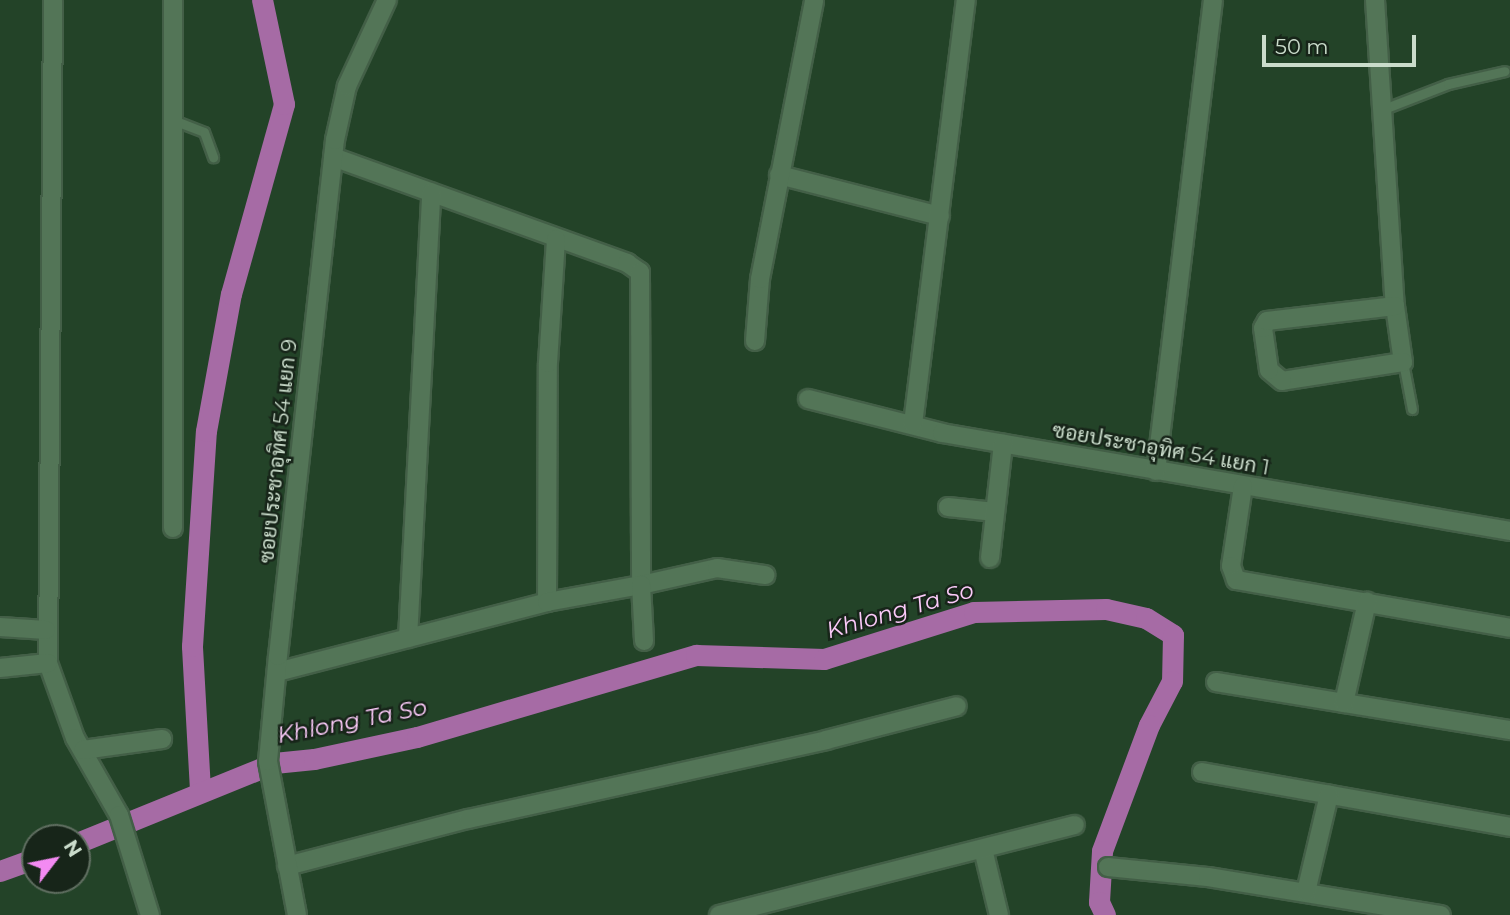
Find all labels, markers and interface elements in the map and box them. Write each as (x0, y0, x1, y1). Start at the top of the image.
scale bar (1265, 21, 1419, 65)
text: 50 m (1275, 34, 1329, 59)
street label: ซอยประชาอุทิศ 54 แยก 9 (254, 338, 302, 564)
street label: ซอยประชาอุทิศ 54 แยก 1 (1050, 417, 1272, 481)
water label: Khlong Ta So (823, 576, 977, 644)
water label: Khlong Ta So (275, 693, 429, 749)
north arrow (21, 824, 91, 894)
text: N (59, 836, 86, 861)

